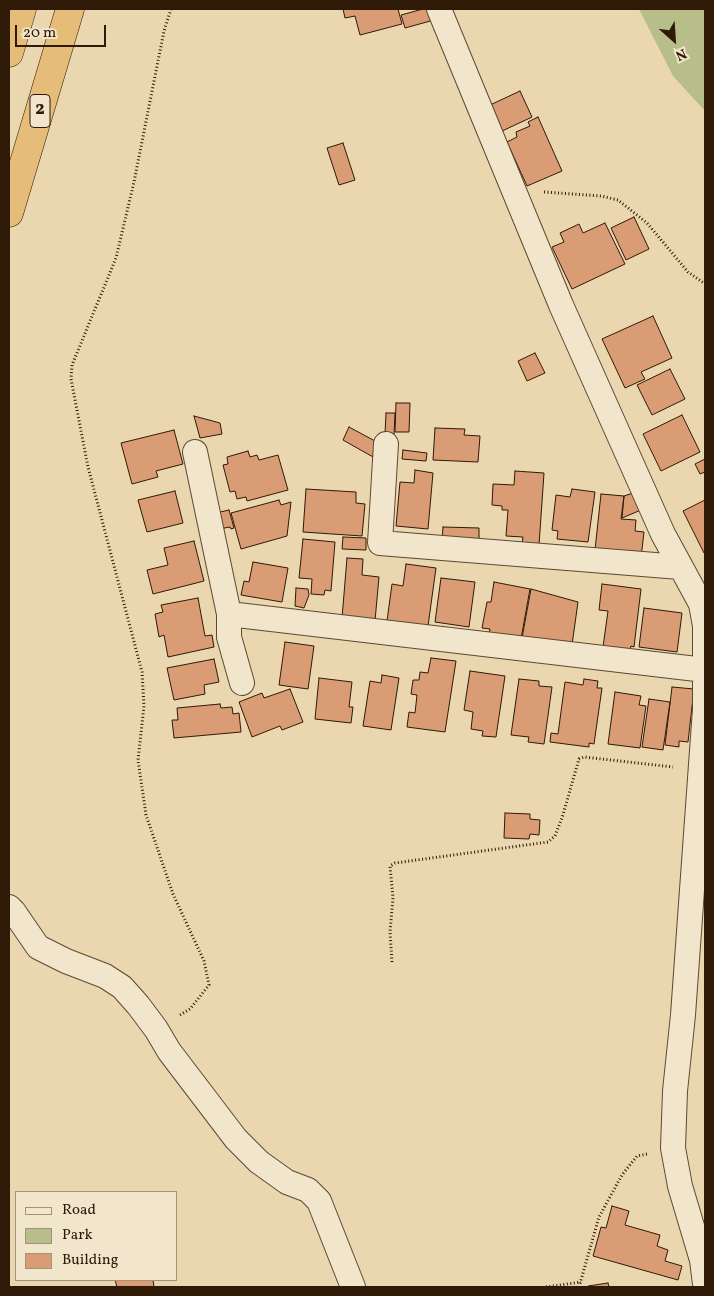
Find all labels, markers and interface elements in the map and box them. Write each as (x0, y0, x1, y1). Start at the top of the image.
scale bar (18, 15, 109, 47)
north arrow (649, 15, 699, 65)
text: 20 m (23, 23, 56, 44)
text: N (672, 43, 690, 65)
road number: 2 (30, 94, 50, 128)
legend (15, 1191, 178, 1281)
text: Road (62, 1200, 96, 1221)
text: Park (62, 1225, 93, 1246)
text: Building (62, 1250, 118, 1271)

